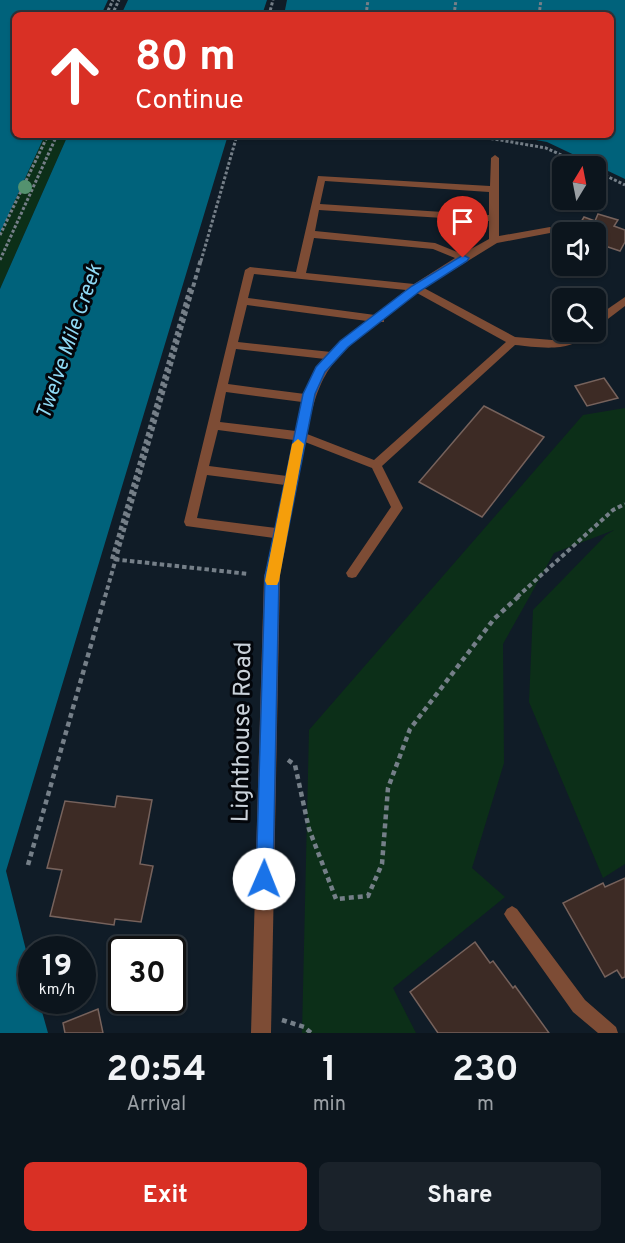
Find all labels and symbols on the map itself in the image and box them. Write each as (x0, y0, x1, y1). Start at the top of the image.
north arrow (552, 156, 606, 210)
pin (437, 196, 488, 258)
water label: Twelve Mile Creek (31, 260, 109, 423)
street label: Lighthouse Road (226, 641, 260, 823)
position arrow (232, 847, 296, 911)
speed limit sign: 30 (108, 936, 186, 1014)

